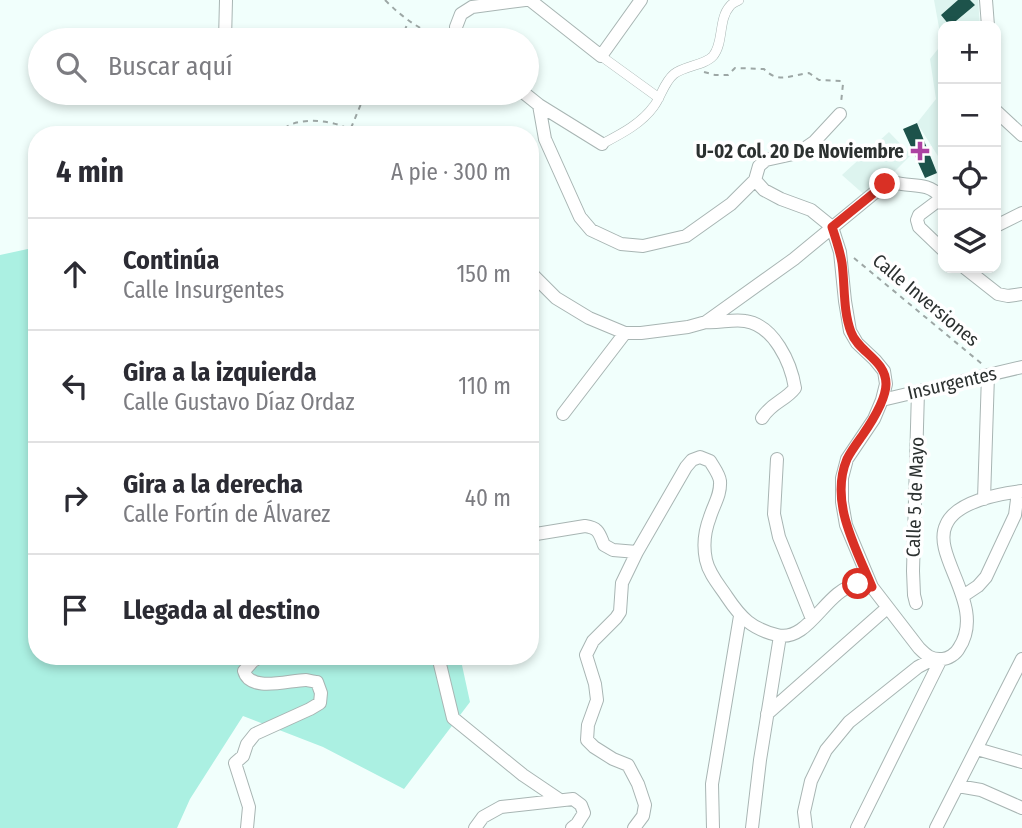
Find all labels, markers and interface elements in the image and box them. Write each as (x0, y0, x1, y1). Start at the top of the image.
map controls (938, 21, 1001, 273)
button: + (938, 21, 1001, 84)
search box (28, 28, 539, 105)
icon: search (52, 48, 90, 86)
text: Buscar aquí (108, 51, 233, 82)
button: − (938, 84, 1001, 147)
place label: U-02 Col. 20 De Noviembre (696, 140, 904, 163)
marker: U-02 Col. 20 De Noviembre (910, 141, 930, 161)
button: locate (938, 147, 1001, 210)
text: 4 min (56, 154, 124, 190)
text: A pie · 300 m (391, 158, 511, 186)
route end (869, 168, 900, 199)
button: layers (938, 210, 1001, 273)
text: Continúa (123, 245, 220, 276)
street label: Calle Inversiones (868, 249, 984, 351)
icon: ahead (56, 255, 94, 293)
text: 150 m (456, 260, 511, 288)
text: Calle Insurgentes (123, 276, 284, 304)
text: Gira a la izquierda (123, 357, 317, 388)
street label: Insurgentes (905, 362, 999, 404)
icon: left (56, 367, 94, 405)
text: 110 m (458, 372, 511, 400)
text: Calle Gustavo Díaz Ordaz (123, 388, 355, 416)
street label: Calle 5 de Mayo (901, 436, 929, 558)
text: Gira a la derecha (123, 469, 303, 500)
icon: right (56, 479, 94, 517)
text: 40 m (465, 484, 511, 512)
text: Calle Fortín de Álvarez (123, 500, 330, 528)
route start (842, 568, 873, 599)
icon: arrive (56, 591, 94, 629)
text: Llegada al destino (123, 595, 320, 626)

